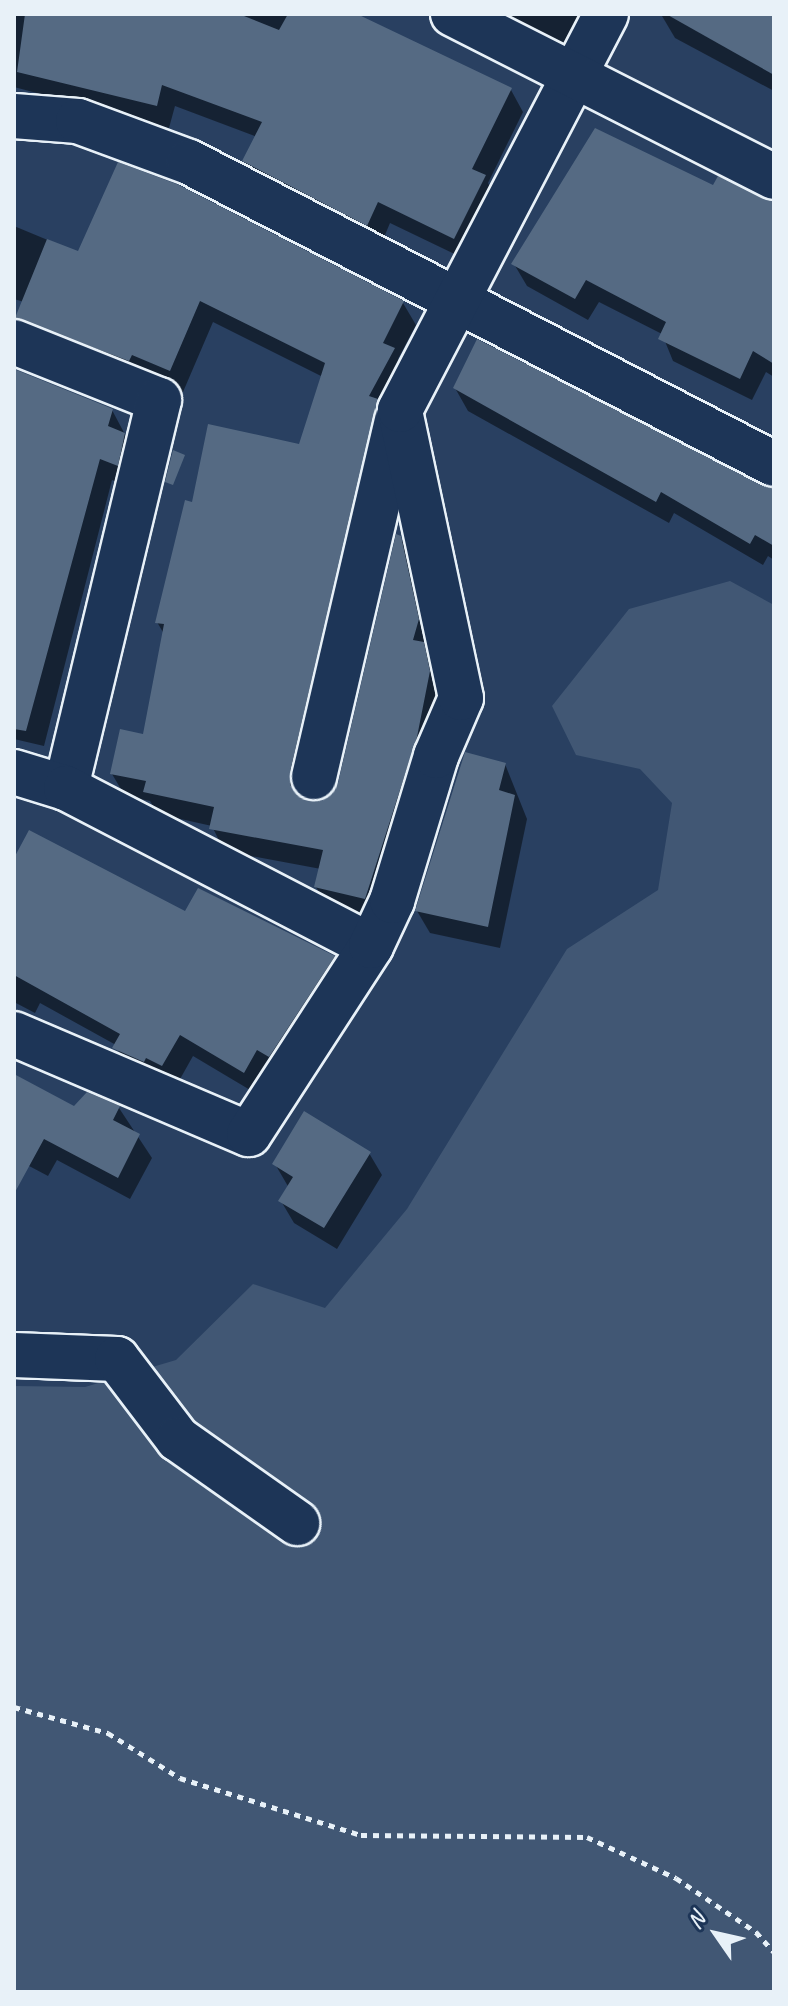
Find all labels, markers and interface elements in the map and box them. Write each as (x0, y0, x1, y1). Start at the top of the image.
north arrow (676, 1894, 756, 1974)
text: N (681, 1907, 712, 1934)

